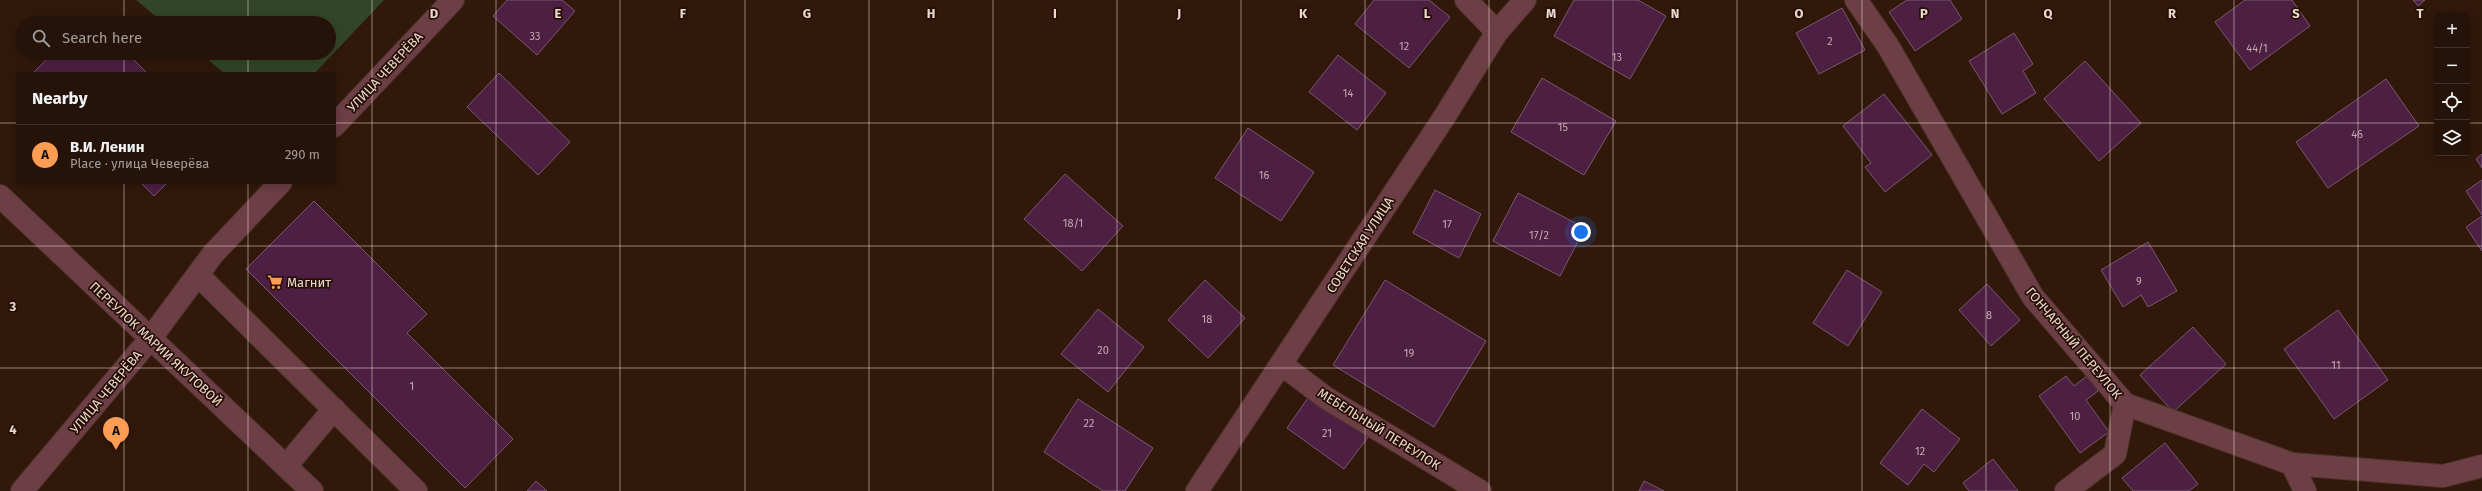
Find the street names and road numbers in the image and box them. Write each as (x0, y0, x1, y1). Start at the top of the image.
street label: УЛИЦА ЧЕВЕРЁВА (344, 29, 426, 115)
street label: СОВЕТСКАЯ УЛИЦА (1323, 194, 1397, 296)
street label: ПЕРЕУЛОК МАРИИ ЯКУТОВОЙ (87, 279, 225, 409)
street label: ГОНЧАРНЫЙ ПЕРЕУЛОК (2023, 284, 2125, 402)
street label: УЛИЦА ЧЕВЕРЁВА (67, 347, 145, 436)
street label: МЕБЕЛЬНЫЙ ПЕРЕУЛОК (1315, 385, 1443, 473)

